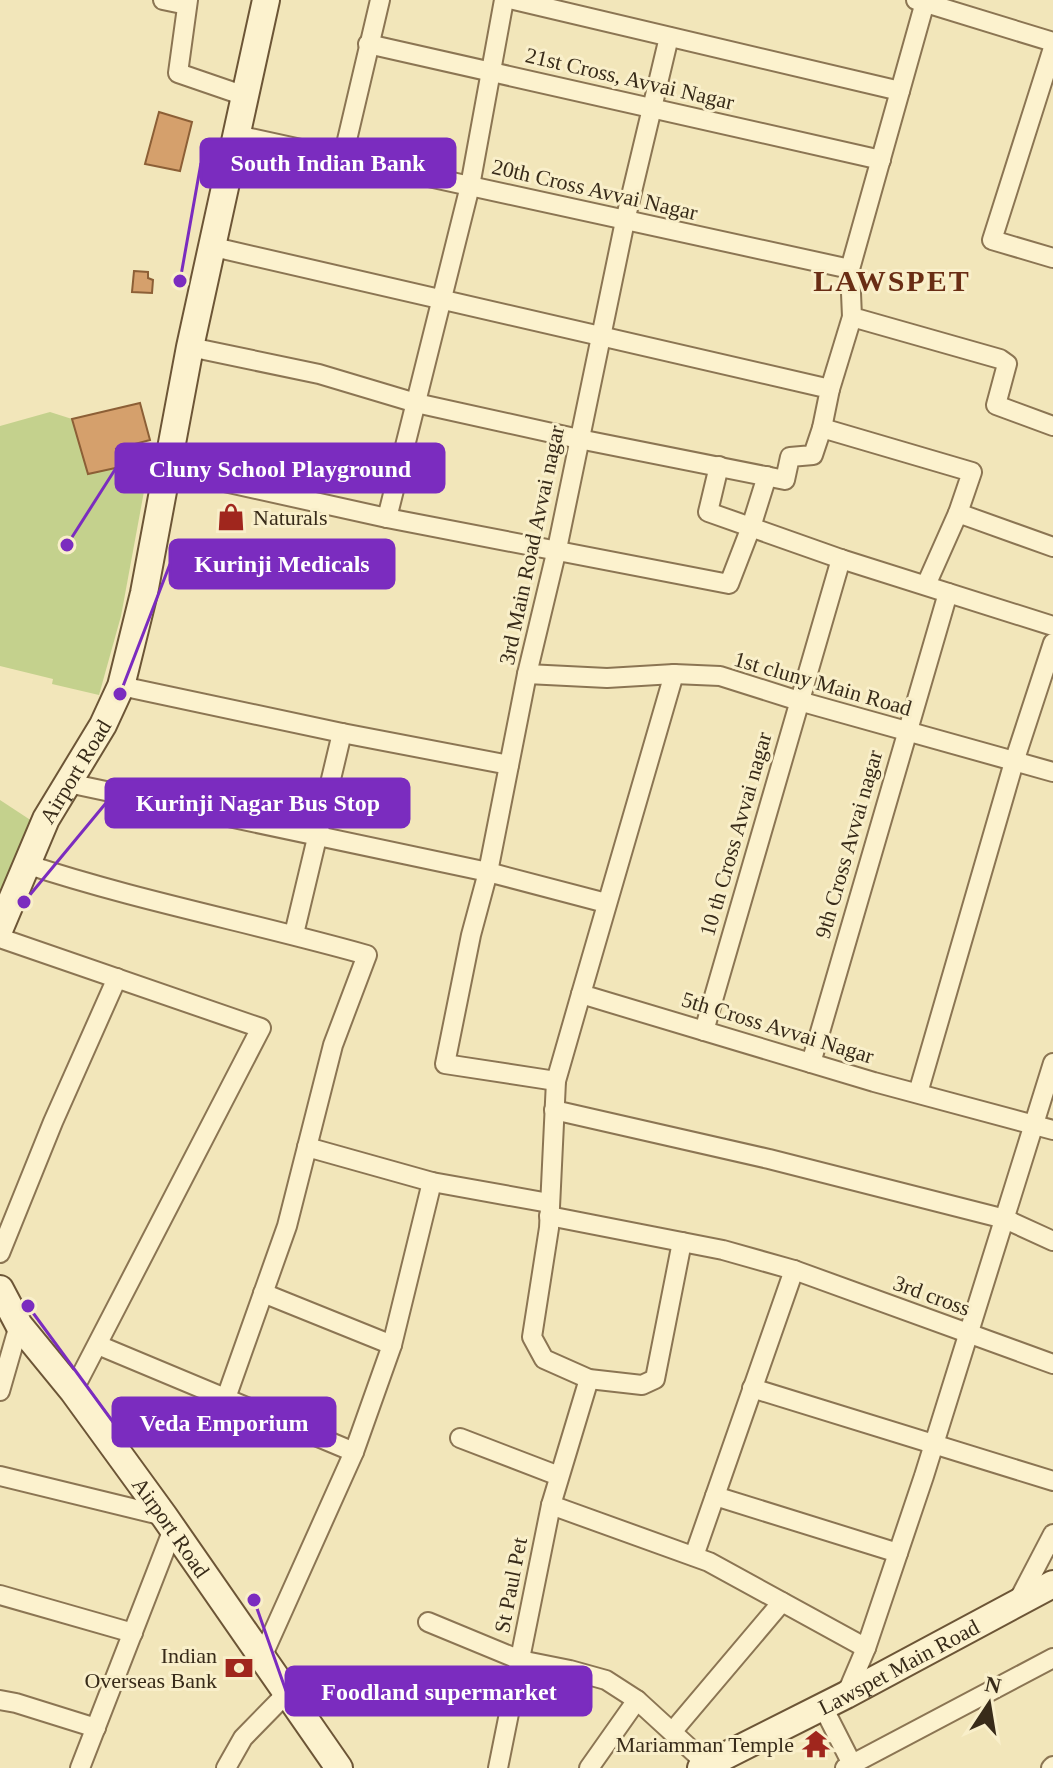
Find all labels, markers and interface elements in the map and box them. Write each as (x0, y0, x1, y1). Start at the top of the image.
street label: 21st Cross, Avvai Nagar (523, 42, 737, 115)
callout: South Indian Bank (201, 139, 455, 187)
text: South Indian Bank (231, 150, 426, 176)
street label: 20th Cross Avvai Nagar (490, 154, 701, 225)
district label: LAWSPET (813, 264, 971, 297)
street label: 3rd Main Road Avvai nagar (494, 423, 569, 667)
callout: Cluny School Playground (116, 444, 444, 492)
text: Cluny School Playground (149, 456, 412, 482)
shop icon: Naturals (216, 502, 246, 532)
place label: Naturals (253, 505, 328, 530)
callout: Kurinji Medicals (170, 540, 394, 588)
text: Kurinji Medicals (194, 551, 370, 577)
street label: 1st cluny Main Road (731, 646, 915, 721)
street label: Airport Road (34, 715, 116, 828)
street label: 10 th Cross Avvai nagar (694, 729, 777, 939)
street label: 9th Cross Avvai nagar (810, 747, 887, 941)
callout: Kurinji Nagar Bus Stop (106, 779, 409, 827)
text: Kurinji Nagar Bus Stop (136, 790, 380, 816)
street label: 5th Cross Avvai Nagar (679, 986, 877, 1069)
street label: 3rd cross (890, 1270, 974, 1321)
callout: Veda Emporium (113, 1398, 335, 1446)
text: Veda Emporium (139, 1410, 309, 1436)
street label: Airport Road (127, 1473, 215, 1582)
street label: St Paul Pet (489, 1535, 532, 1635)
street label: Lawspet Main Road (814, 1614, 983, 1720)
place label: Indian Overseas Bank (84, 1643, 217, 1693)
bank icon: Indian Overseas Bank (224, 1653, 254, 1683)
north arrow (949, 1664, 1029, 1744)
callout: Foodland supermarket (286, 1667, 591, 1715)
text: N (983, 1671, 1004, 1699)
text: Foodland supermarket (321, 1679, 557, 1705)
temple icon: Mariamman Temple (801, 1729, 831, 1759)
place label: Mariamman Temple (616, 1732, 794, 1757)

